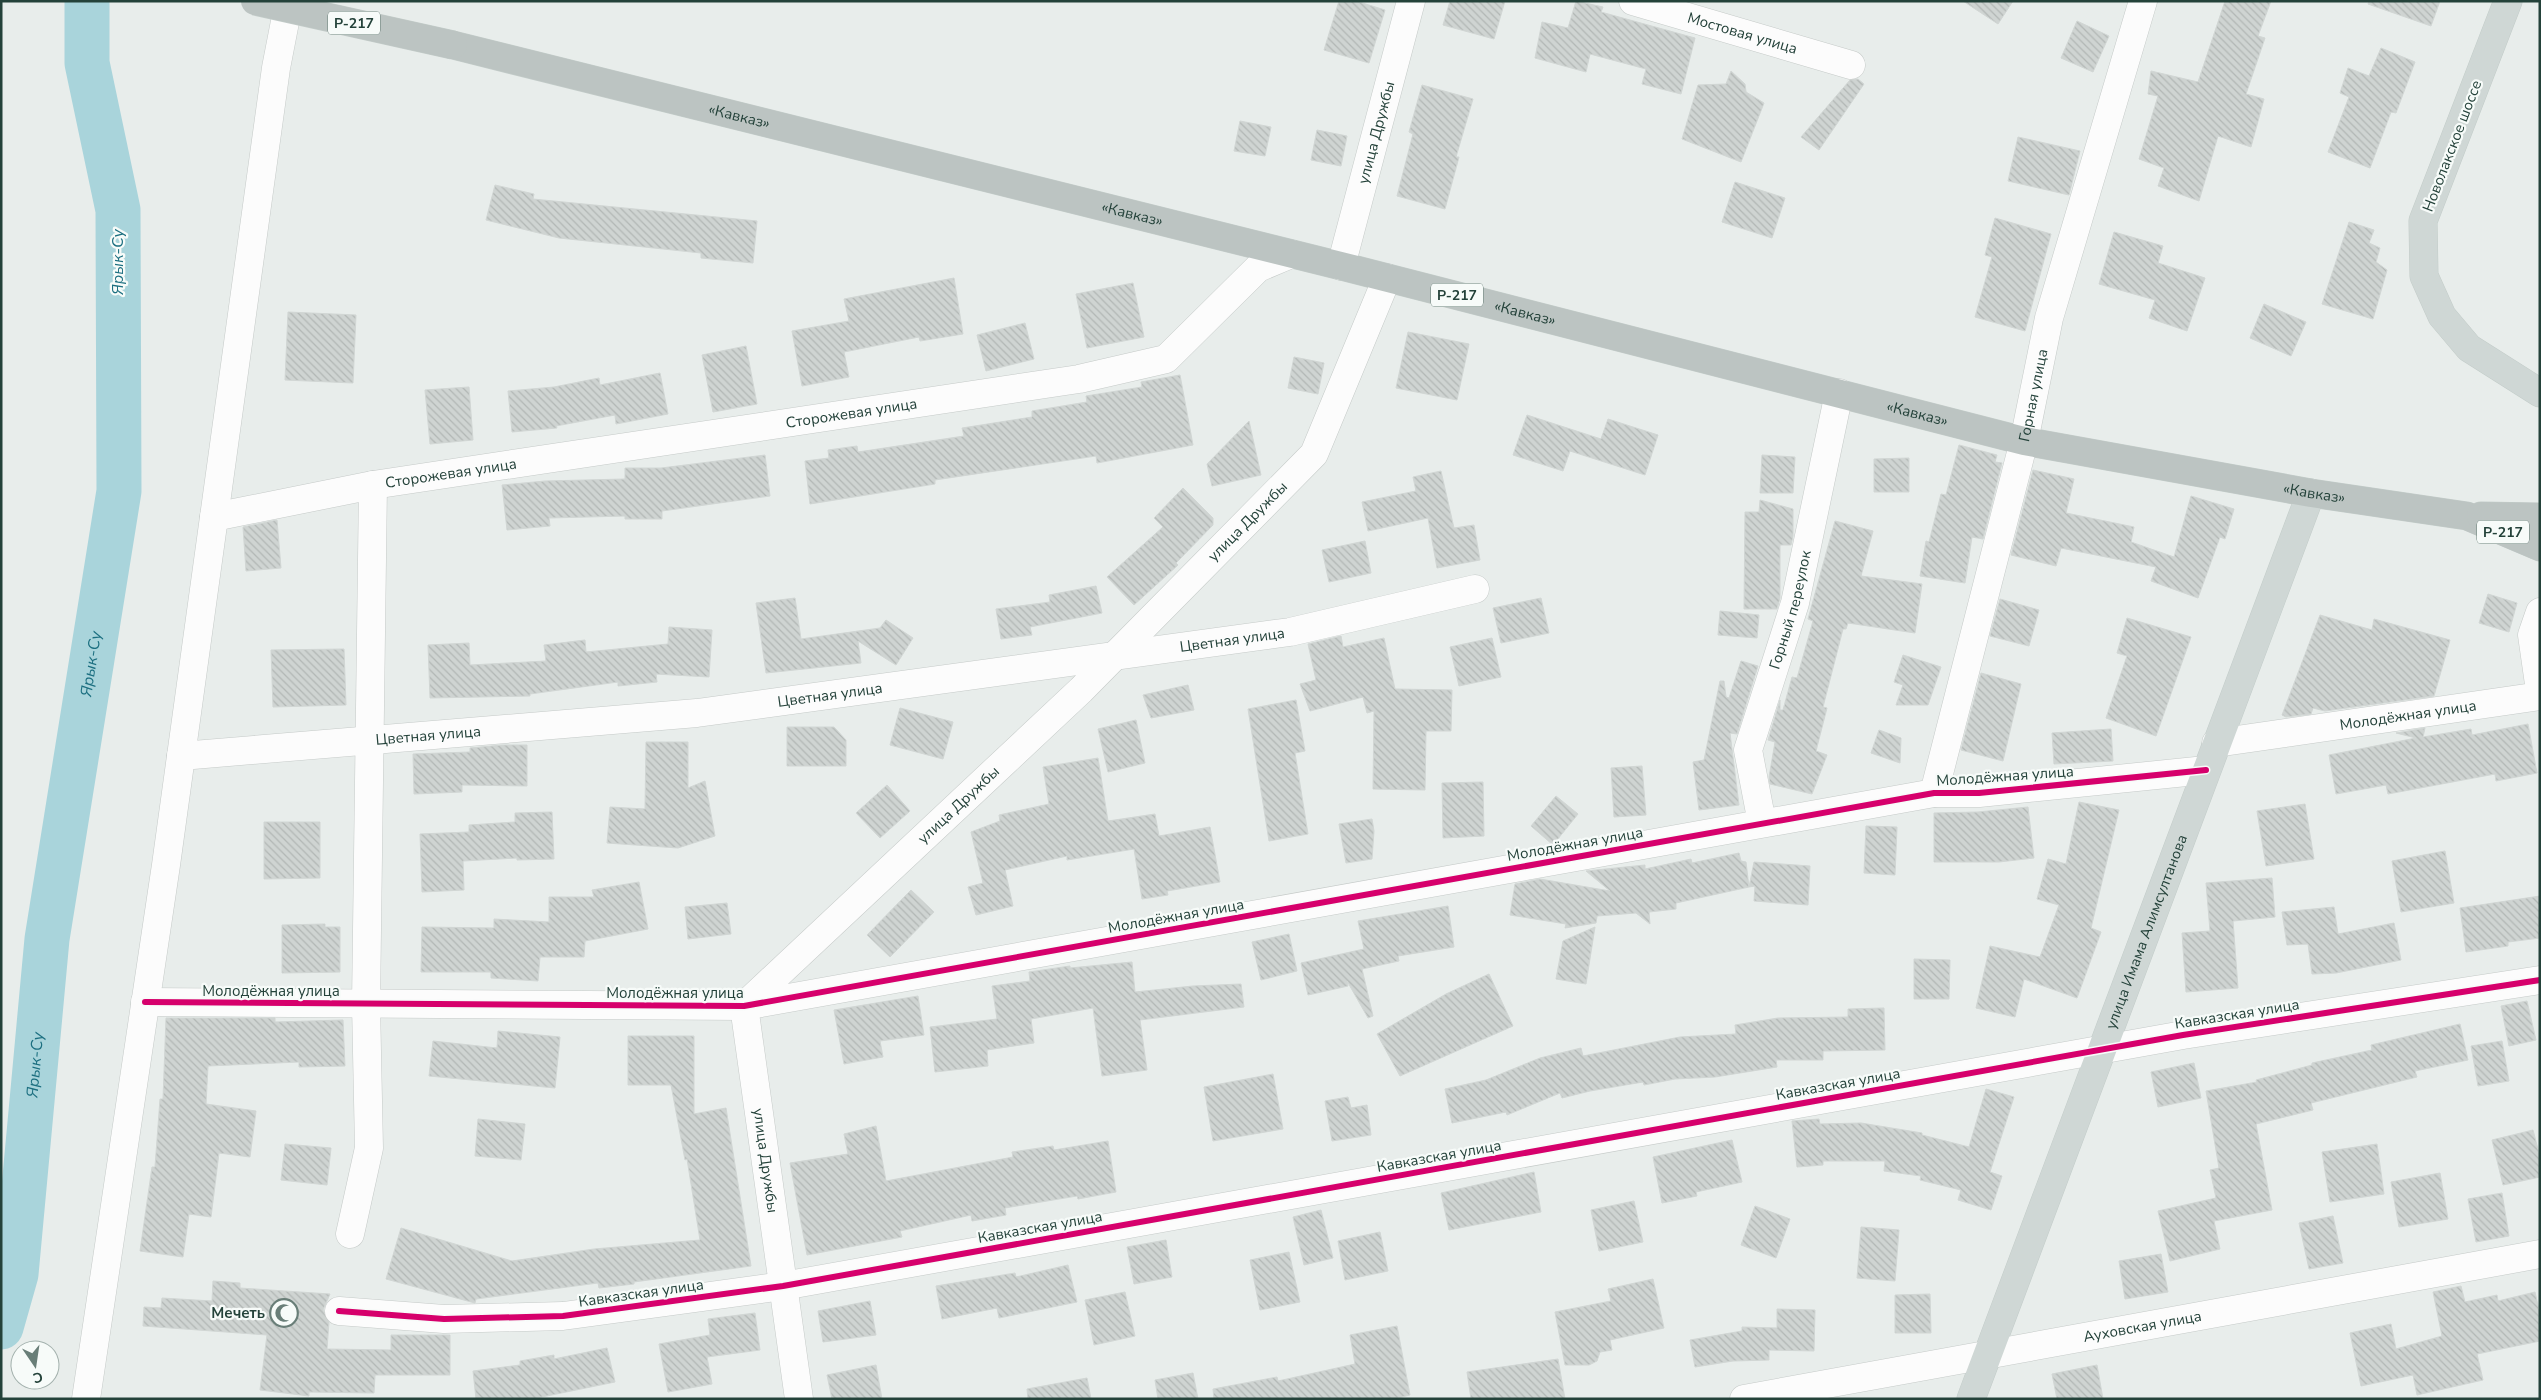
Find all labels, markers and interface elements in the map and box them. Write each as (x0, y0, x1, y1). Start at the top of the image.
street label: Мостовая улица (1685, 7, 1800, 59)
road number: Р-217 (328, 12, 380, 34)
street label: Новолакское шоссе (2418, 77, 2486, 215)
street label: улица Дружбы (1353, 79, 1399, 186)
street label: «Кавказ» (706, 99, 772, 134)
street label: «Кавказ» (1099, 197, 1165, 231)
water label: Ярык-Су (107, 228, 129, 295)
road number: Р-217 (1431, 284, 1483, 306)
street label: «Кавказ» (1492, 296, 1558, 331)
street label: Горная улица (2014, 347, 2053, 444)
street label: Сторожевая улица (784, 393, 919, 433)
street label: «Кавказ» (1884, 396, 1950, 431)
street label: Сторожевая улица (384, 454, 518, 493)
street label: улица Дружбы (1203, 477, 1292, 566)
street label: «Кавказ» (2282, 478, 2347, 508)
road number: Р-217 (2477, 520, 2529, 544)
street label: Горный переулок (1764, 548, 1816, 672)
street label: Цветная улица (1179, 623, 1286, 657)
water label: Ярык-Су (75, 629, 107, 698)
street label: Цветная улица (776, 678, 884, 712)
street label: Молодёжная улица (2338, 695, 2478, 735)
street label: Цветная улица (375, 721, 482, 750)
street label: Молодёжная улица (1936, 761, 2074, 791)
street label: улица Дружбы (913, 762, 1004, 848)
street label: Молодёжная улица (1505, 822, 1645, 866)
street label: улица Имама Алимсултанова (2101, 832, 2192, 1032)
street label: Молодёжная улица (1106, 894, 1246, 938)
street label: Молодёжная улица (202, 981, 340, 1001)
street label: Молодёжная улица (606, 983, 744, 1003)
street label: Кавказская улица (2173, 994, 2301, 1034)
water label: Ярык-Су (21, 1030, 49, 1099)
street label: Кавказская улица (1774, 1063, 1902, 1105)
street label: улица Дружбы (748, 1107, 783, 1214)
street label: Кавказская улица (1375, 1135, 1503, 1177)
street label: Кавказская улица (976, 1206, 1104, 1248)
street label: Кавказская улица (577, 1274, 705, 1312)
mosque icon: Мечеть (269, 1298, 299, 1328)
place label: Мечеть (211, 1303, 265, 1323)
street label: Ауховская улица (2082, 1306, 2203, 1347)
north arrow (10, 1340, 60, 1390)
text: С (31, 1367, 45, 1388)

